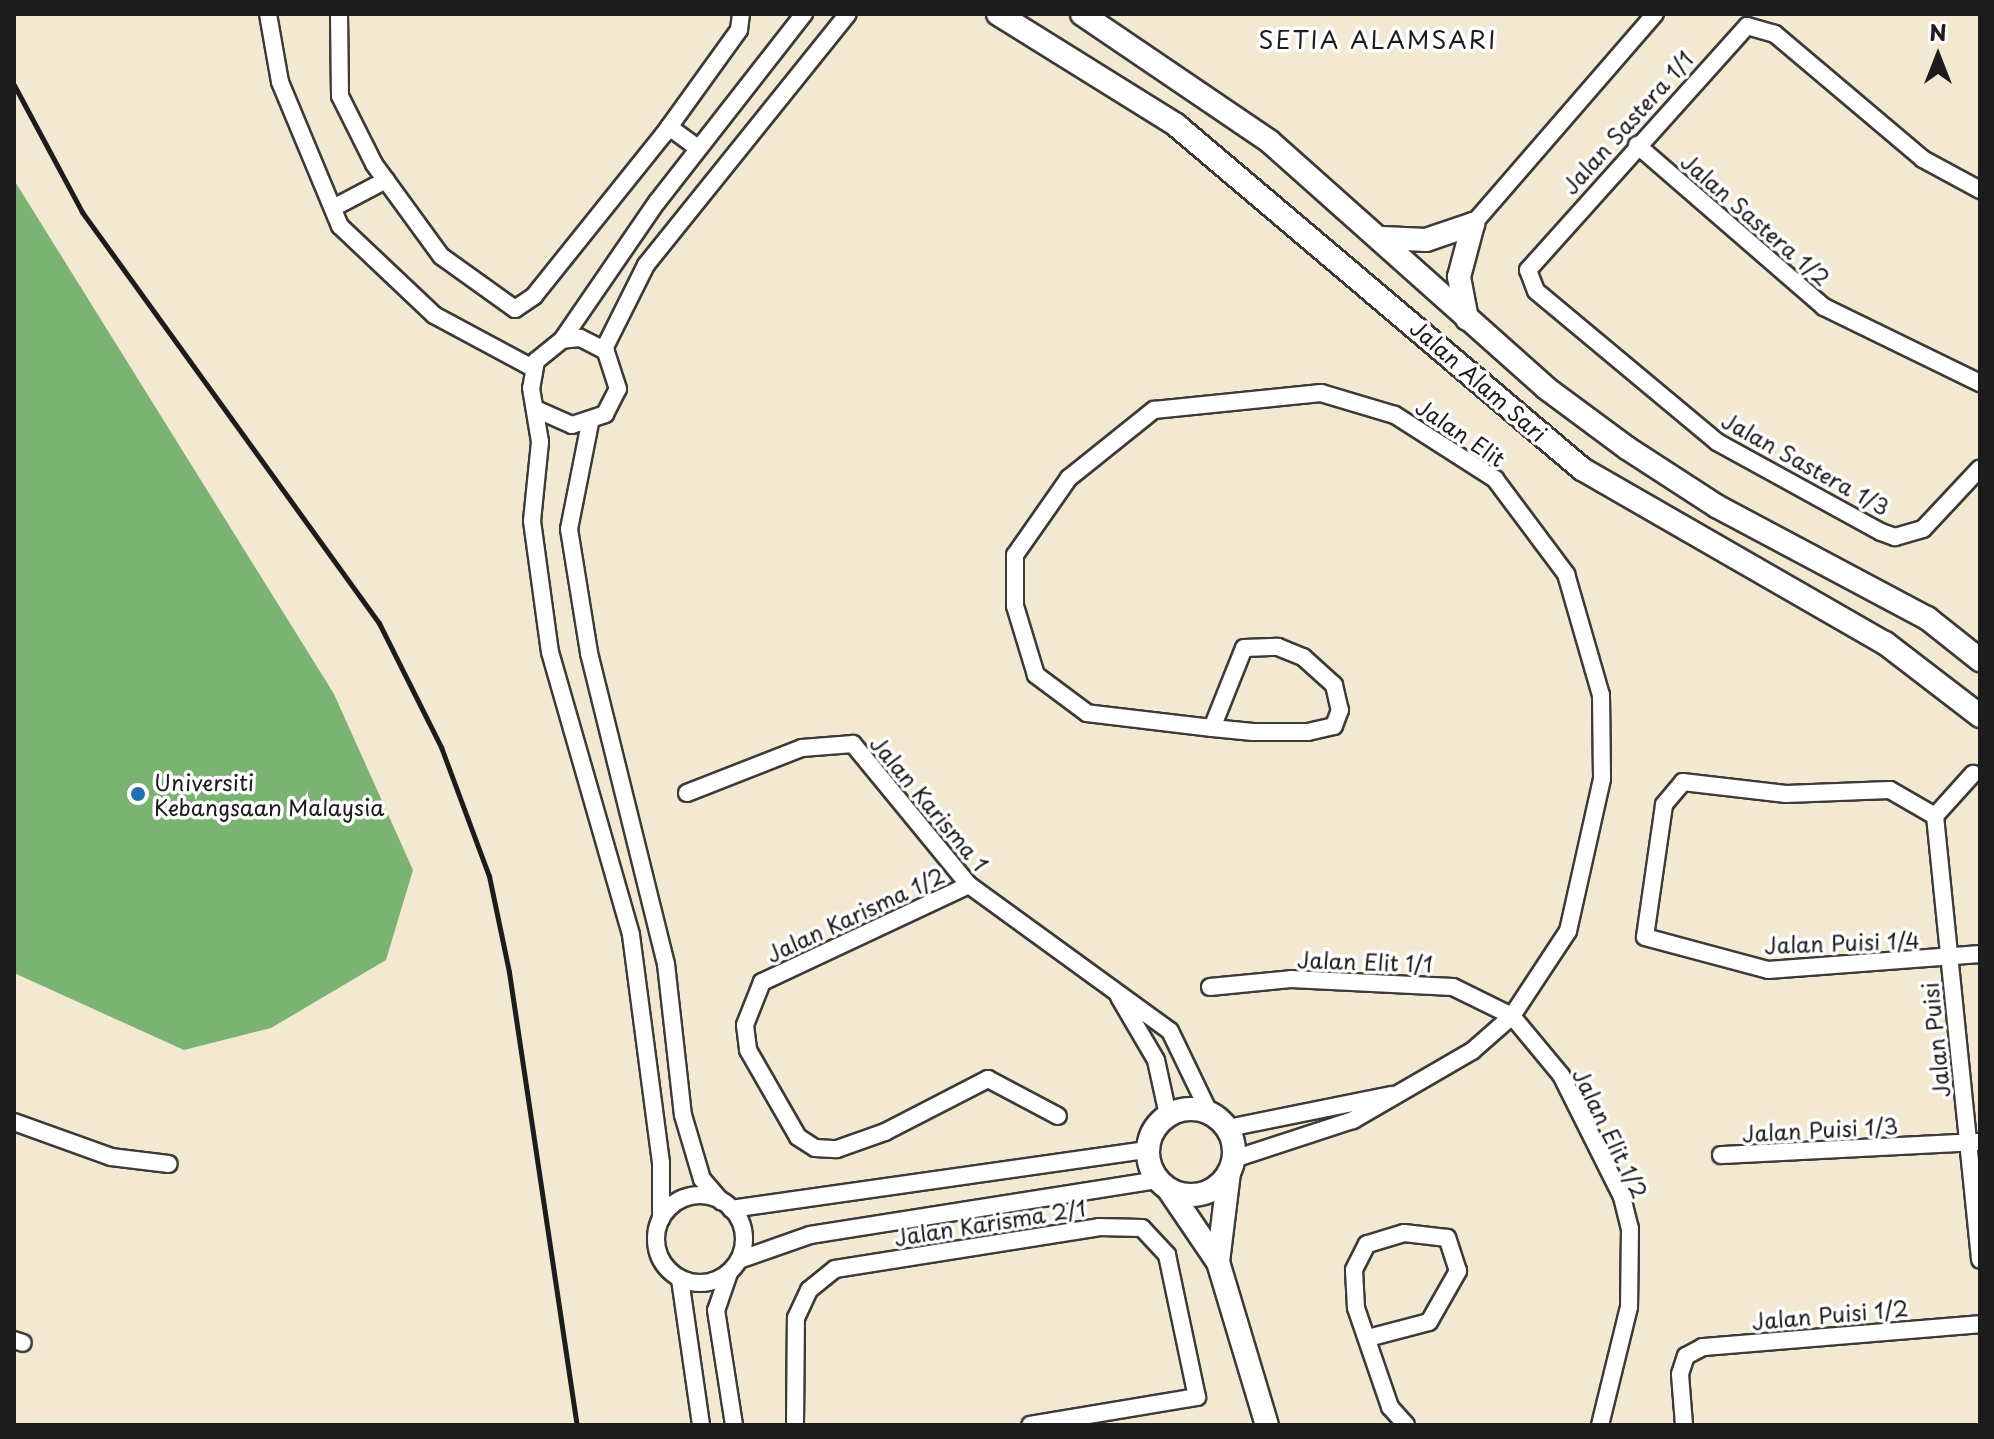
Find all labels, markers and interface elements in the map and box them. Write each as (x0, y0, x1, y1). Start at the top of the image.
text: N (1929, 15, 1947, 48)
north arrow (1898, 16, 1978, 96)
district label: SETIA ALAMSARI (1259, 26, 1497, 54)
street label: Jalan Sastera 1/1 (1556, 45, 1698, 199)
street label: Jalan Sastera 1/2 (1676, 147, 1836, 291)
street label: Jalan Alam Sari (1405, 313, 1553, 447)
street label: Jalan Elit (1411, 393, 1511, 471)
street label: Jalan Sastera 1/3 (1717, 406, 1895, 520)
street label: Jalan Karisma 1 (865, 729, 995, 877)
place label: Universiti Kebangsaan Malaysia (154, 768, 384, 820)
marker: Universiti Kebangsaan Malaysia (129, 785, 147, 803)
street label: Jalan Karisma 1/2 (761, 861, 949, 967)
street label: Jalan Puisi 1/4 (1763, 926, 1921, 958)
street label: Jalan Elit 1/1 (1296, 945, 1434, 977)
street label: Jalan Puisi (1916, 981, 1954, 1099)
street label: Jalan Elit 1/2 (1568, 1063, 1654, 1203)
street label: Jalan Puisi 1/3 (1741, 1112, 1899, 1146)
street label: Jalan Karisma 2/1 (891, 1194, 1089, 1250)
street label: Jalan Puisi 1/2 (1750, 1294, 1910, 1334)

